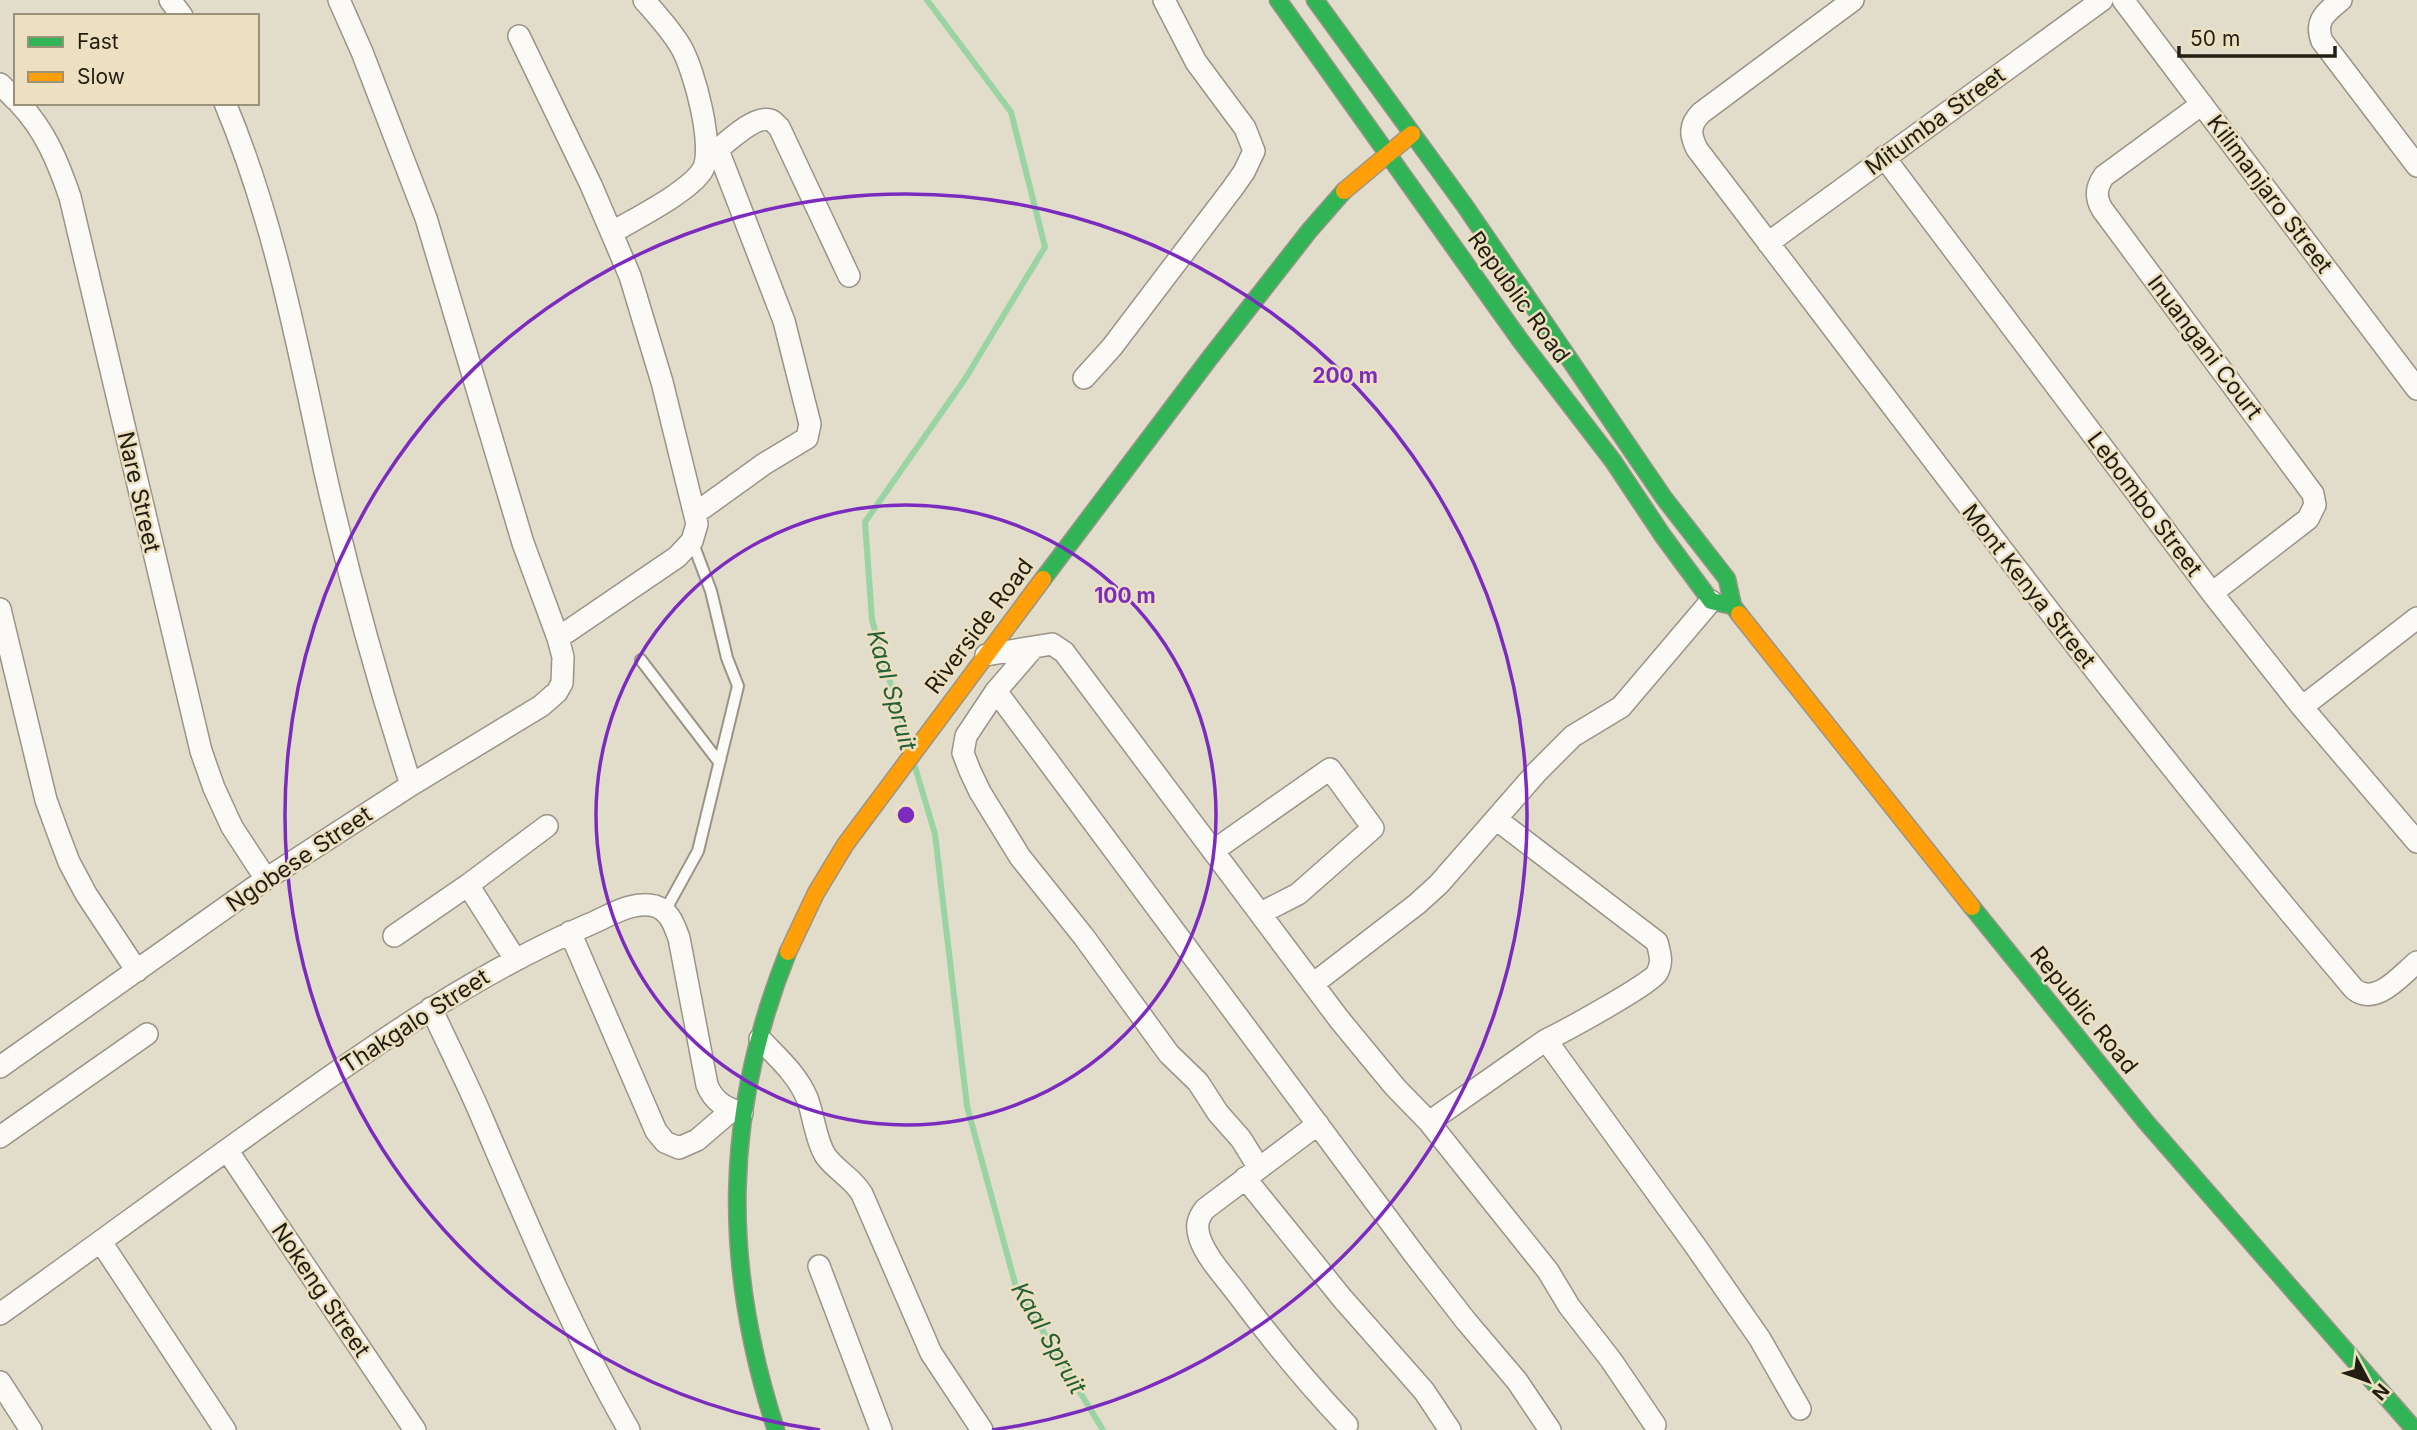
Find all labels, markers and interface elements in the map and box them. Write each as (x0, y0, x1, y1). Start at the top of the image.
legend (14, 14, 259, 105)
scale bar (2179, 14, 2335, 58)
text: 50 m (2190, 26, 2240, 51)
text: Fast (77, 29, 119, 54)
street label: Mitumba Street (1860, 61, 2011, 181)
text: Slow (77, 64, 125, 89)
street label: Kilimanjaro Street (2201, 109, 2339, 279)
street label: Republic Road (1462, 226, 1576, 368)
street label: Inuangani Court (2142, 269, 2269, 425)
text: 200 m (1312, 363, 1378, 388)
street label: Lebombo Street (2082, 426, 2209, 582)
street label: Nare Street (111, 429, 167, 556)
street label: Mont Kenya Street (1956, 498, 2102, 674)
street label: Riverside Road (919, 553, 1039, 699)
text: 100 m (1094, 583, 1156, 608)
water label: Kaal Spruit (861, 626, 923, 755)
street label: Ngobese Street (221, 800, 378, 918)
centre of rings (894, 803, 918, 827)
street label: Republic Road (2024, 941, 2144, 1079)
street label: Thakgalo Street (336, 962, 495, 1079)
street label: Nokeng Street (266, 1218, 376, 1363)
water label: Kaal Spruit (1005, 1277, 1093, 1400)
north arrow (2333, 1346, 2403, 1416)
text: N (2367, 1379, 2394, 1405)

